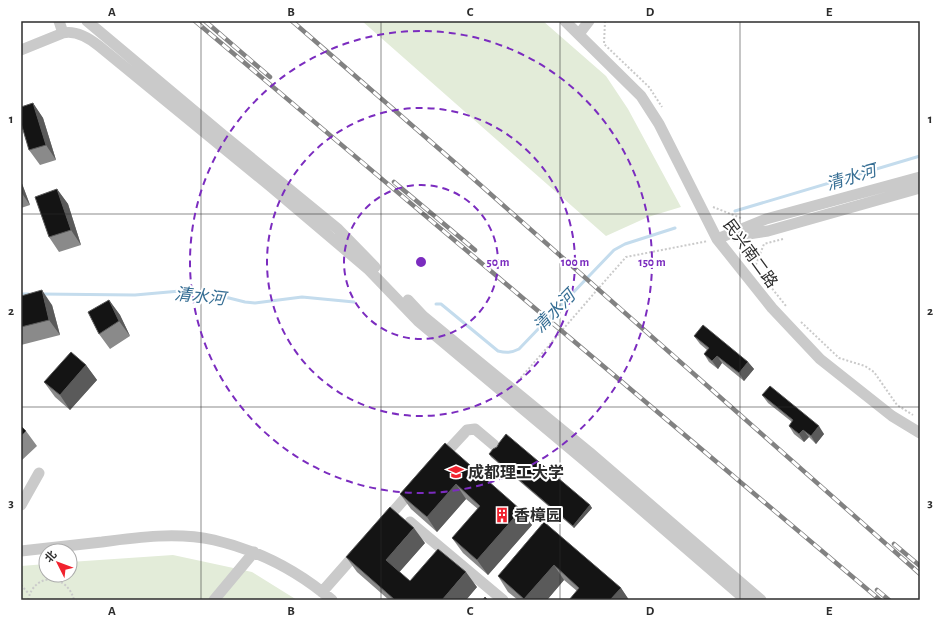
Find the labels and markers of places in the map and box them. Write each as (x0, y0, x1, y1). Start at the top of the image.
centre of rings (414, 255, 428, 269)
school or university icon: 成都理工大学 (447, 463, 465, 481)
place label: 成都理工大学 (468, 463, 564, 481)
building icon: 香樟园 (493, 506, 511, 524)
place label: 香樟园 (514, 506, 562, 524)

